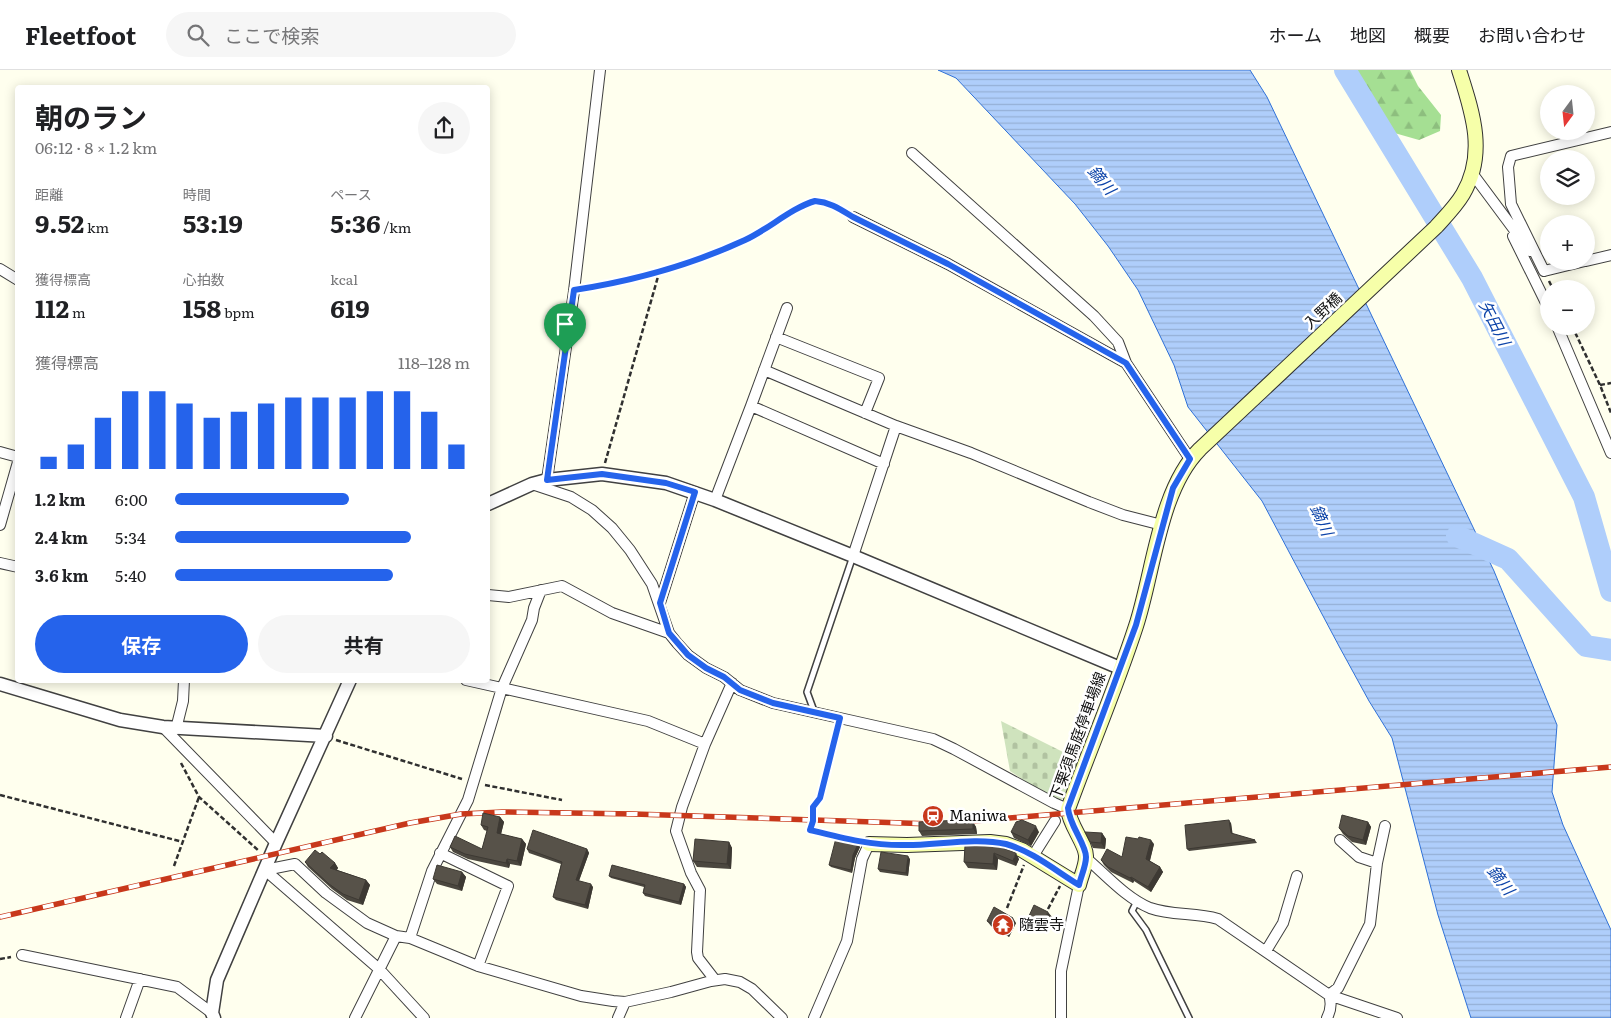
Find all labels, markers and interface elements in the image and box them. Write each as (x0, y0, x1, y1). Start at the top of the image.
search box (166, 12, 516, 57)
text: Fleetfoot (25, 17, 136, 52)
icon: search (184, 21, 212, 49)
text: ここで検索 (224, 21, 319, 49)
text: ホーム (1269, 21, 1322, 48)
text: 地図 (1350, 21, 1386, 48)
text: 概要 (1414, 21, 1450, 48)
text: お問い合わせ (1478, 21, 1586, 48)
north arrow (1540, 85, 1595, 140)
map controls (1540, 85, 1595, 335)
text: 朝のラン (35, 95, 147, 137)
button: share (418, 102, 470, 154)
text: 06:12 · 8 × 1.2 km (35, 135, 157, 159)
button: layers (1540, 150, 1595, 205)
water label: 鏑川 (1083, 159, 1124, 201)
text: 距離 (35, 184, 63, 204)
text: 時間 (183, 184, 211, 204)
text: ペース (330, 184, 372, 204)
text: 9.52 (35, 204, 84, 241)
text: 53:19 (183, 204, 243, 241)
text: 5:36 (330, 204, 381, 241)
button: + (1540, 215, 1595, 270)
text: km (84, 217, 109, 237)
text: /km (381, 217, 411, 237)
text: 獲得標高 (35, 269, 91, 289)
text: 心拍数 (183, 269, 225, 289)
text: kcal (330, 269, 358, 289)
button: − (1540, 280, 1595, 335)
street label: 入野橋 (1298, 286, 1346, 334)
text: 112 (35, 289, 69, 326)
text: 158 (183, 289, 221, 326)
text: 619 (330, 289, 370, 326)
water label: 矢田川 (1474, 296, 1518, 351)
text: m (69, 302, 86, 322)
text: bpm (221, 302, 255, 322)
pin (544, 303, 586, 354)
icon: arrive (551, 310, 579, 338)
text: 獲得標高 (35, 350, 99, 374)
text: 118–128 m (398, 350, 470, 374)
text: 1.2 km (35, 487, 85, 511)
text: 6:00 (115, 487, 147, 511)
water label: 鏑川 (1305, 500, 1341, 541)
text: 2.4 km (35, 525, 88, 549)
text: 5:34 (115, 525, 146, 549)
text: 3.6 km (35, 563, 88, 587)
text: 5:40 (115, 563, 146, 587)
button: 保存 (35, 615, 248, 673)
button: 共有 (258, 615, 470, 673)
street label: 下栗須馬庭停車場線 (1043, 668, 1110, 803)
place label: Maniwa (949, 803, 1008, 826)
station icon: Maniwa (921, 804, 945, 828)
water label: 鏑川 (1482, 859, 1522, 901)
place label: 隨雲寺 (1019, 912, 1064, 935)
temple icon: 隨雲寺 (991, 913, 1015, 937)

